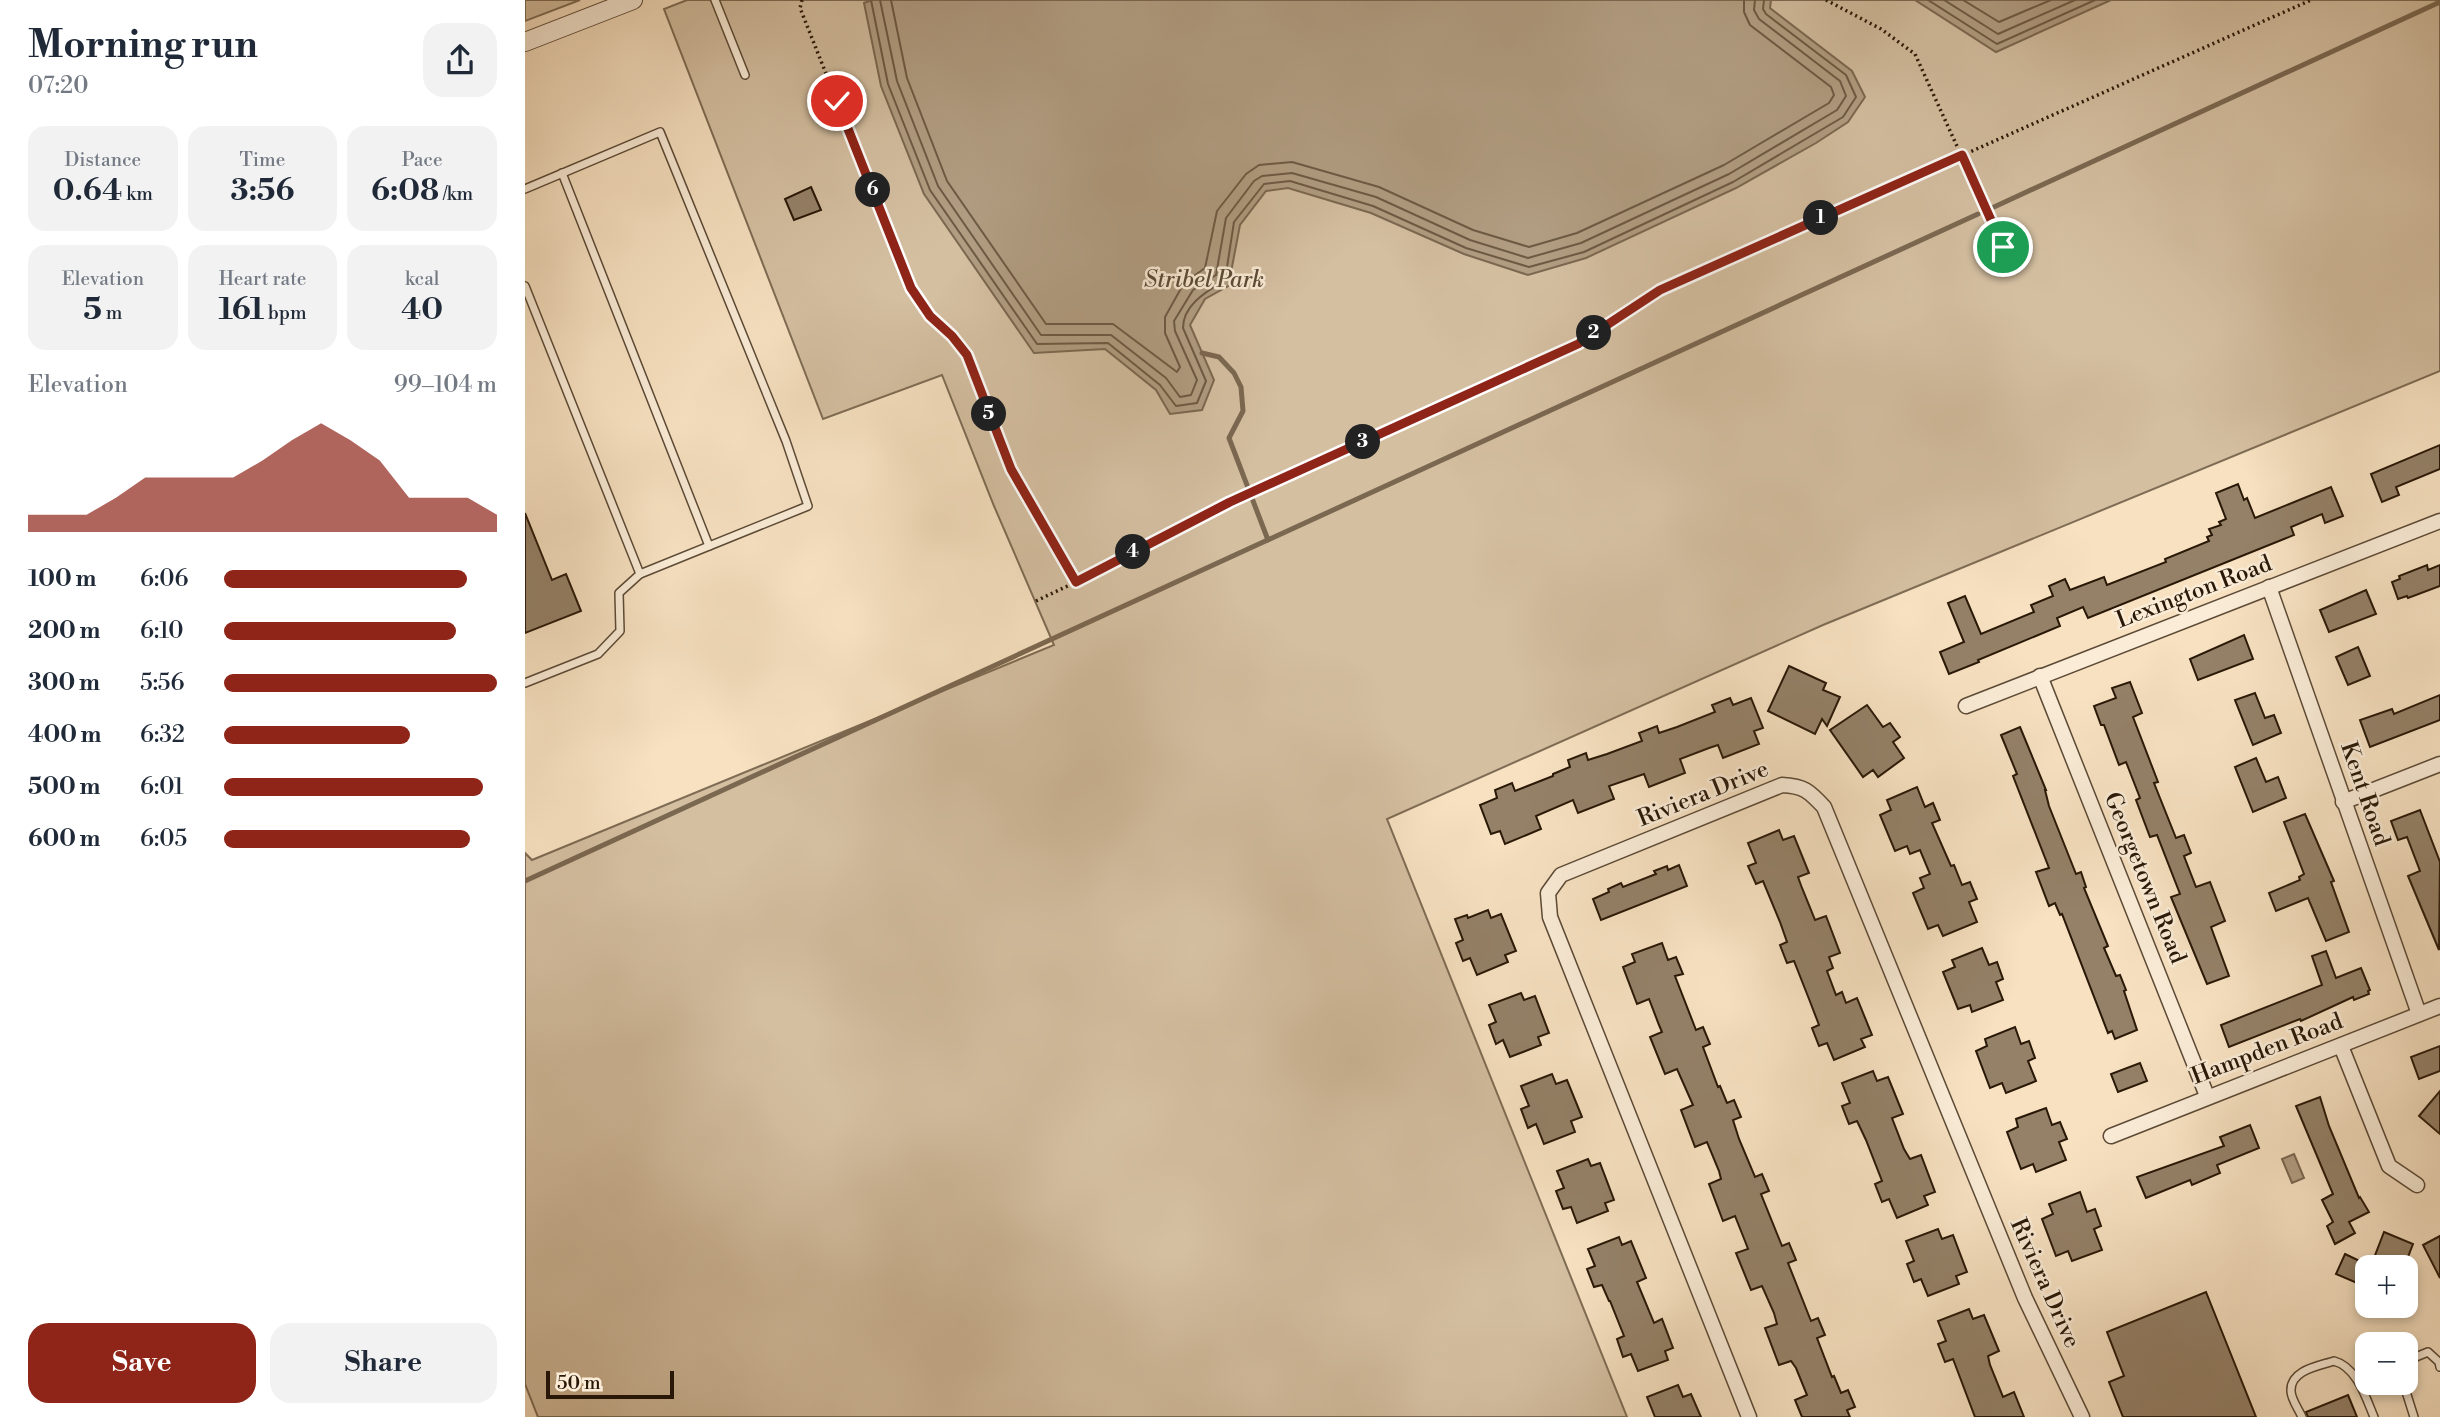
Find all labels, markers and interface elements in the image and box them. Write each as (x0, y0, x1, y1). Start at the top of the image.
text: Morning run (28, 22, 258, 69)
button: share (423, 23, 497, 97)
pin (807, 71, 867, 131)
text: 07:20 (28, 72, 88, 100)
icon: check (818, 82, 856, 120)
text: Distance (64, 148, 141, 172)
text: Time (240, 148, 285, 172)
text: Pace (402, 148, 443, 172)
text: 0.64 (53, 172, 122, 210)
text: 3:56 (231, 172, 294, 210)
text: 6:08 (371, 172, 439, 210)
pin: 6 (855, 172, 891, 208)
text: 6 (867, 177, 878, 201)
text: km (122, 182, 153, 206)
text: /km (439, 182, 473, 206)
pin: 1 (1803, 200, 1839, 235)
text: 1 (1816, 205, 1825, 229)
pin (1973, 217, 2033, 277)
icon: arrive (1984, 228, 2022, 266)
park label: Stribel Park (1144, 266, 1264, 294)
text: Elevation (62, 267, 144, 291)
text: Heart rate (219, 267, 306, 291)
text: kcal (405, 267, 439, 291)
text: 5 (83, 291, 102, 329)
text: 161 (218, 291, 264, 329)
text: 40 (401, 291, 443, 329)
text: m (102, 301, 122, 325)
text: bpm (264, 301, 307, 325)
pin: 2 (1577, 316, 1611, 350)
text: 2 (1588, 320, 1599, 344)
text: Elevation (28, 371, 128, 399)
text: 99–104 m (394, 371, 497, 399)
pin: 5 (972, 396, 1007, 432)
text: 5 (983, 401, 994, 425)
pin: 3 (1345, 424, 1381, 460)
text: 3 (1357, 429, 1368, 453)
pin: 4 (1115, 534, 1151, 570)
text: 4 (1126, 539, 1139, 563)
street label: Lexington Road (2112, 550, 2276, 634)
text: 100 m (28, 565, 96, 593)
text: 6:06 (140, 565, 188, 593)
text: 200 m (28, 617, 100, 645)
text: 6:10 (140, 617, 184, 645)
text: 300 m (28, 669, 100, 697)
text: 5:56 (140, 669, 184, 697)
text: 400 m (28, 721, 101, 749)
text: 6:32 (140, 721, 185, 749)
street label: Kent Road (2334, 738, 2396, 850)
street label: Riviera Drive (1633, 755, 1773, 833)
text: 500 m (28, 773, 100, 801)
text: 6:01 (140, 773, 184, 801)
street label: Georgetown Road (2098, 788, 2192, 968)
text: 600 m (28, 825, 101, 853)
text: 6:05 (140, 825, 187, 853)
street label: Hampden Road (2187, 1007, 2347, 1091)
street label: Riviera Drive (2004, 1214, 2086, 1352)
map controls (2355, 1255, 2418, 1395)
button: + (2355, 1255, 2418, 1318)
button: Save (28, 1323, 256, 1403)
button: Share (270, 1323, 497, 1403)
button: − (2355, 1332, 2418, 1395)
scale bar (546, 1368, 674, 1400)
text: 50 m (557, 1371, 601, 1395)

